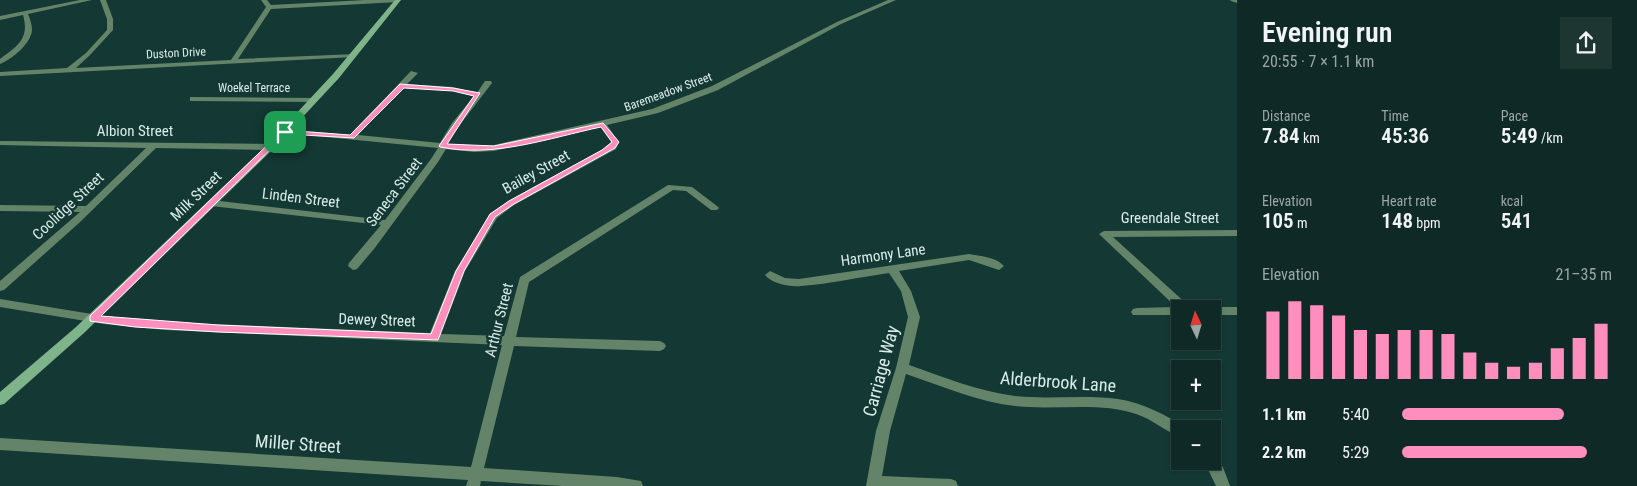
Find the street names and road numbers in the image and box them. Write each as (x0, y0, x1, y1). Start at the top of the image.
street label: Duston Drive (146, 44, 207, 62)
street label: Baremeadow Street (622, 69, 714, 114)
street label: Woekel Terrace (218, 81, 290, 95)
street label: Albion Street (97, 122, 173, 140)
street label: Bailey Street (499, 146, 573, 198)
street label: Seneca Street (362, 154, 426, 230)
street label: Milk Street (167, 167, 225, 225)
street label: Coolidge Street (29, 168, 107, 244)
street label: Linden Street (261, 184, 341, 212)
street label: Greendale Street (1121, 209, 1219, 227)
street label: Harmony Lane (839, 240, 927, 270)
street label: Arthur Street (481, 281, 517, 359)
street label: Dewey Street (338, 310, 416, 330)
street label: Carriage Way (858, 323, 903, 419)
street label: Alderbrook Lane (999, 367, 1117, 396)
street label: Miller Street (254, 430, 342, 457)

